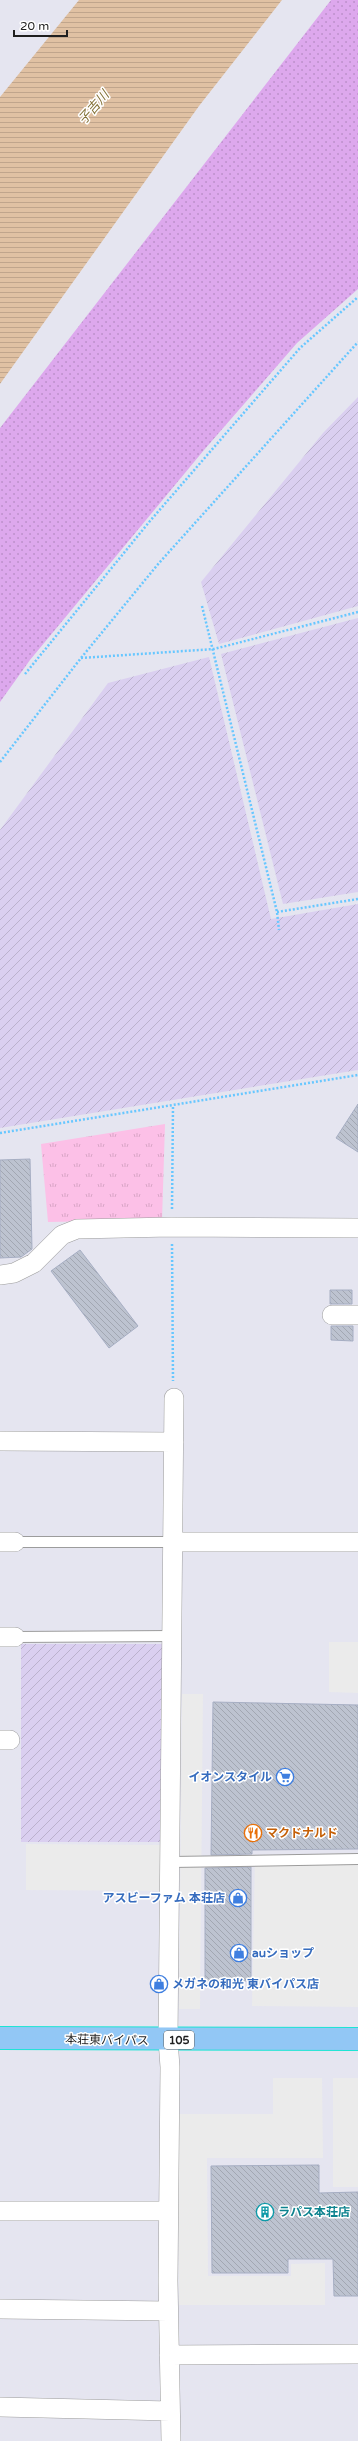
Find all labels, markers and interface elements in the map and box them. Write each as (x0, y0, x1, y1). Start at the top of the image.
scale bar (14, 12, 67, 38)
text: 20 m (20, 19, 49, 33)
water label: 子吉川 (75, 86, 114, 128)
supermarket icon: イオンスタイル (275, 1767, 295, 1787)
place label: イオンスタイル (188, 1770, 272, 1784)
restaurant icon: マクドナルド (243, 1823, 263, 1843)
place label: マクドナルド (266, 1826, 338, 1840)
shop icon: アスビーファム 本荘店 (228, 1888, 248, 1908)
place label: アスビーファム 本荘店 (103, 1891, 225, 1905)
shop icon: auショップ (229, 1943, 249, 1963)
place label: auショップ (252, 1946, 314, 1960)
shop icon: メガネの和光 東バイパス店 (149, 1974, 169, 1994)
place label: メガネの和光 東バイパス店 (172, 1977, 319, 1991)
road number: 105 (164, 2031, 194, 2049)
street label: 本荘東バイパス (65, 2032, 149, 2048)
building icon: ラパス本荘店 (255, 2202, 275, 2222)
place label: ラパス本荘店 (278, 2205, 350, 2219)

